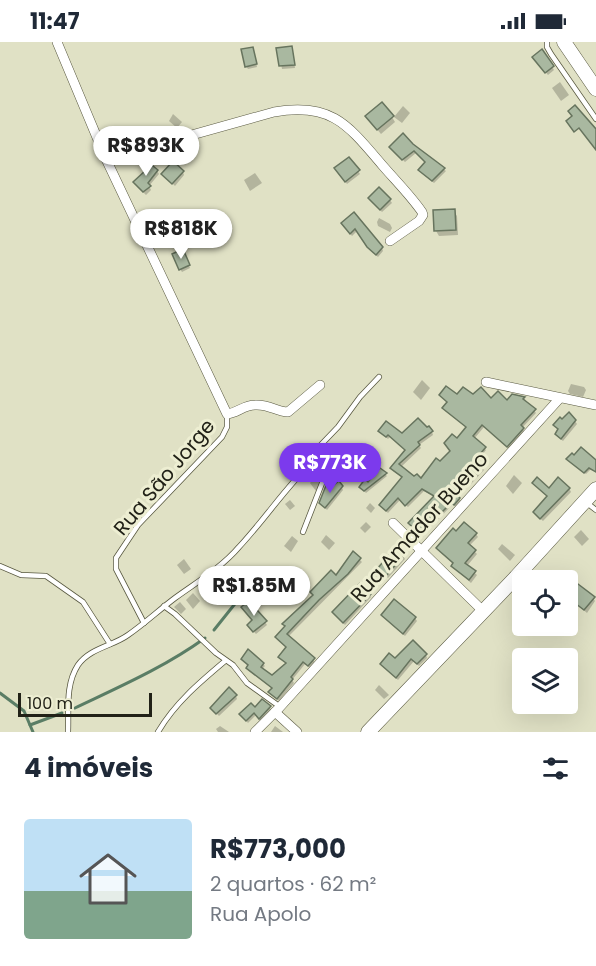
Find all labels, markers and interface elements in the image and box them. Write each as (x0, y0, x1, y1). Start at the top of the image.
text: 11:47 (30, 6, 79, 37)
pin: R$893K (97, 126, 195, 177)
text: R$893K (107, 131, 185, 159)
pin: R$818K (132, 209, 230, 260)
text: R$818K (144, 214, 218, 242)
street label: Rua São Jorge (107, 413, 221, 541)
pin: R$773K (281, 443, 379, 494)
street label: Rua Amador Bueno (344, 446, 494, 608)
text: R$773K (293, 448, 367, 476)
pin: R$1.85M (199, 566, 309, 617)
map controls (512, 570, 578, 714)
button: locate (512, 570, 578, 636)
text: R$1.85M (212, 571, 296, 599)
button: layers (512, 648, 578, 714)
scale bar (18, 690, 152, 718)
text: 100 m (27, 692, 73, 715)
text: 4 imóveis (24, 750, 153, 786)
icon: filters (539, 752, 572, 785)
text: R$773,000 (210, 831, 346, 867)
icon: home (72, 843, 144, 915)
text: 2 quartos · 62 m² (210, 870, 376, 898)
text: Rua Apolo (210, 900, 311, 928)

